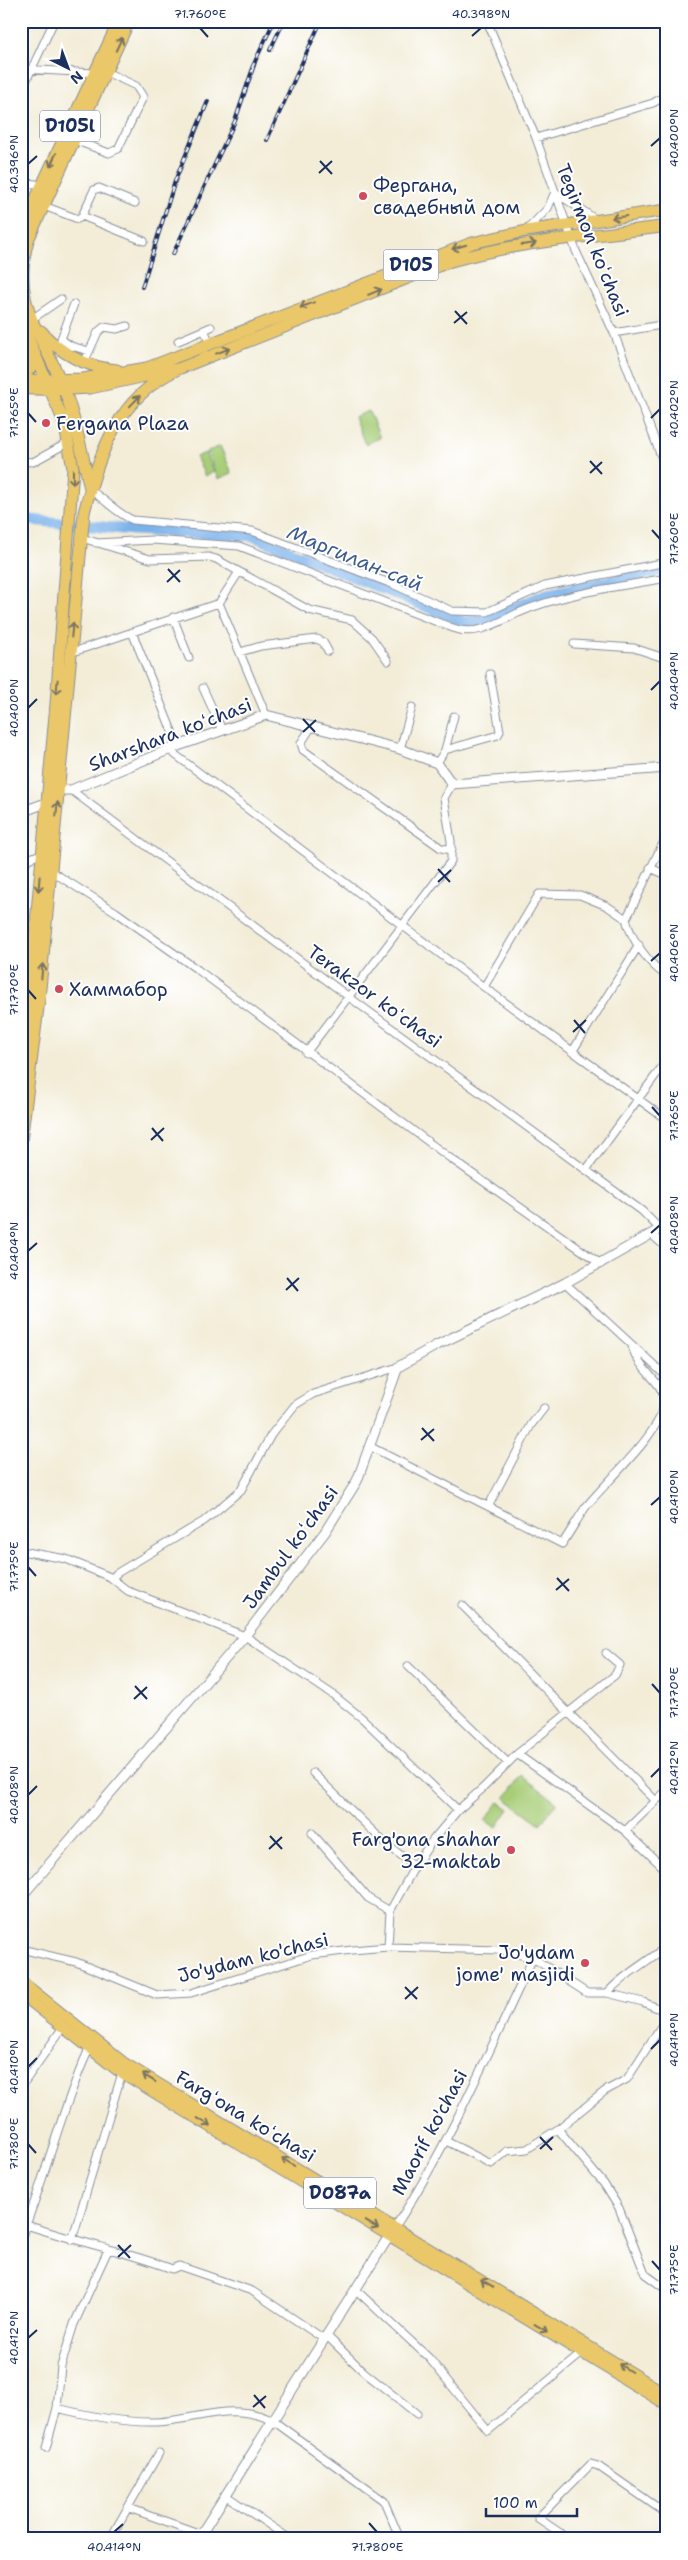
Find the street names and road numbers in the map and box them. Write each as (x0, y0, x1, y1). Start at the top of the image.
road number: D105l (40, 110, 100, 142)
street label: Tegirmon koʻchasi (550, 160, 635, 321)
road number: D105 (384, 250, 438, 280)
street label: Sharshara koʻchasi (85, 692, 255, 777)
street label: Terakzor koʻchasi (303, 939, 447, 1054)
street label: Jambul koʻchasi (237, 1481, 344, 1614)
street label: Jo'ydam ko'chasi (175, 1927, 331, 1988)
street label: Fargʻona koʻchasi (171, 2065, 320, 2168)
street label: Maorif ko'chasi (386, 2065, 473, 2200)
road number: D087a (304, 2178, 376, 2208)

